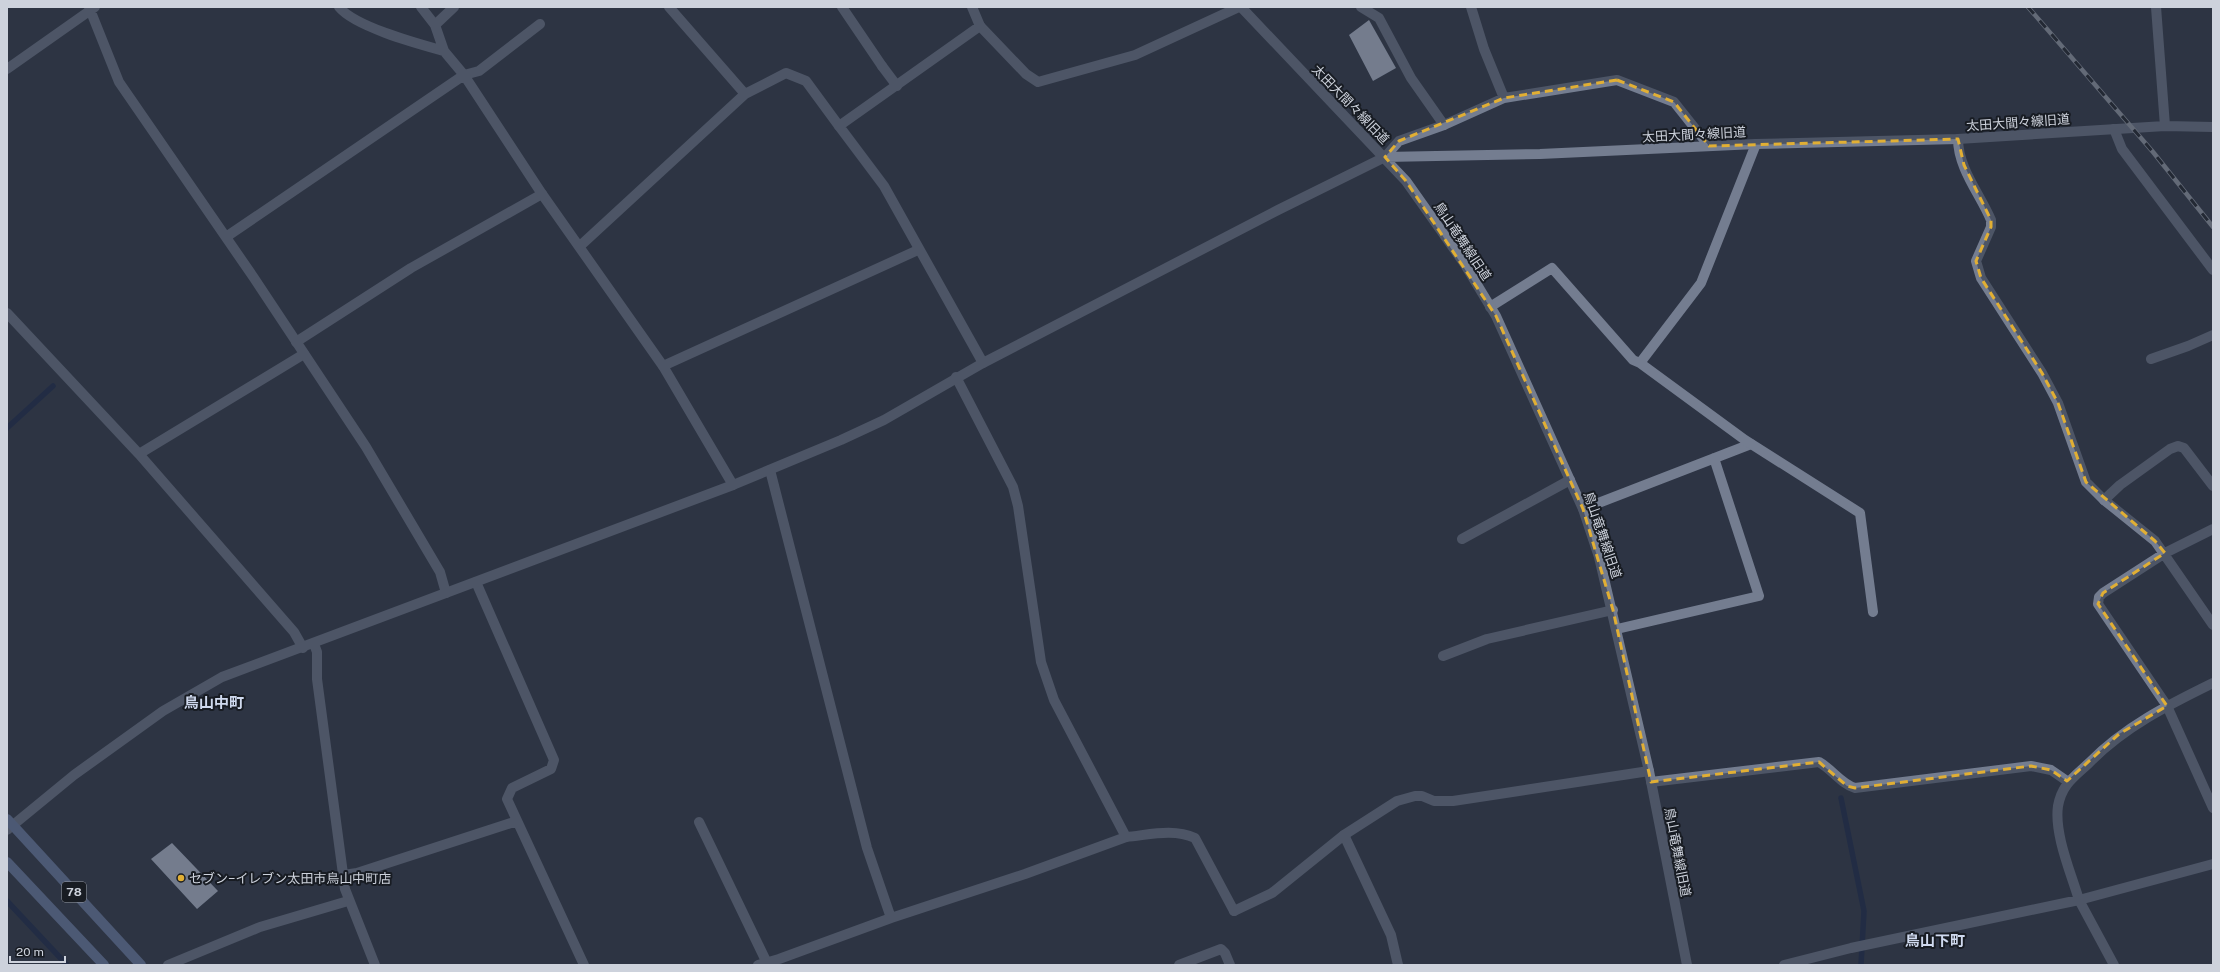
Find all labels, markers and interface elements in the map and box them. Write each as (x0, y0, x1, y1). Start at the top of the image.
street label: 太田大間々線旧道 (1309, 62, 1392, 147)
street label: 太田大間々線旧道 (1966, 111, 2070, 134)
street label: 太田大間々線旧道 (1642, 124, 1746, 145)
street label: 鳥山竜舞線旧道 (1431, 199, 1494, 283)
street label: 鳥山竜舞線旧道 (1581, 490, 1624, 581)
district label: 鳥山中町 (184, 694, 244, 711)
street label: 鳥山竜舞線旧道 (1661, 806, 1694, 898)
place label: セブン−イレブン太田市鳥山中町店 (189, 871, 391, 886)
marker: セブン−イレブン太田市鳥山中町店 (176, 873, 186, 883)
road number: 78 (62, 882, 86, 902)
district label: 鳥山下町 (1905, 932, 1965, 949)
scale bar (10, 938, 65, 964)
text: 20 m (16, 945, 44, 959)

